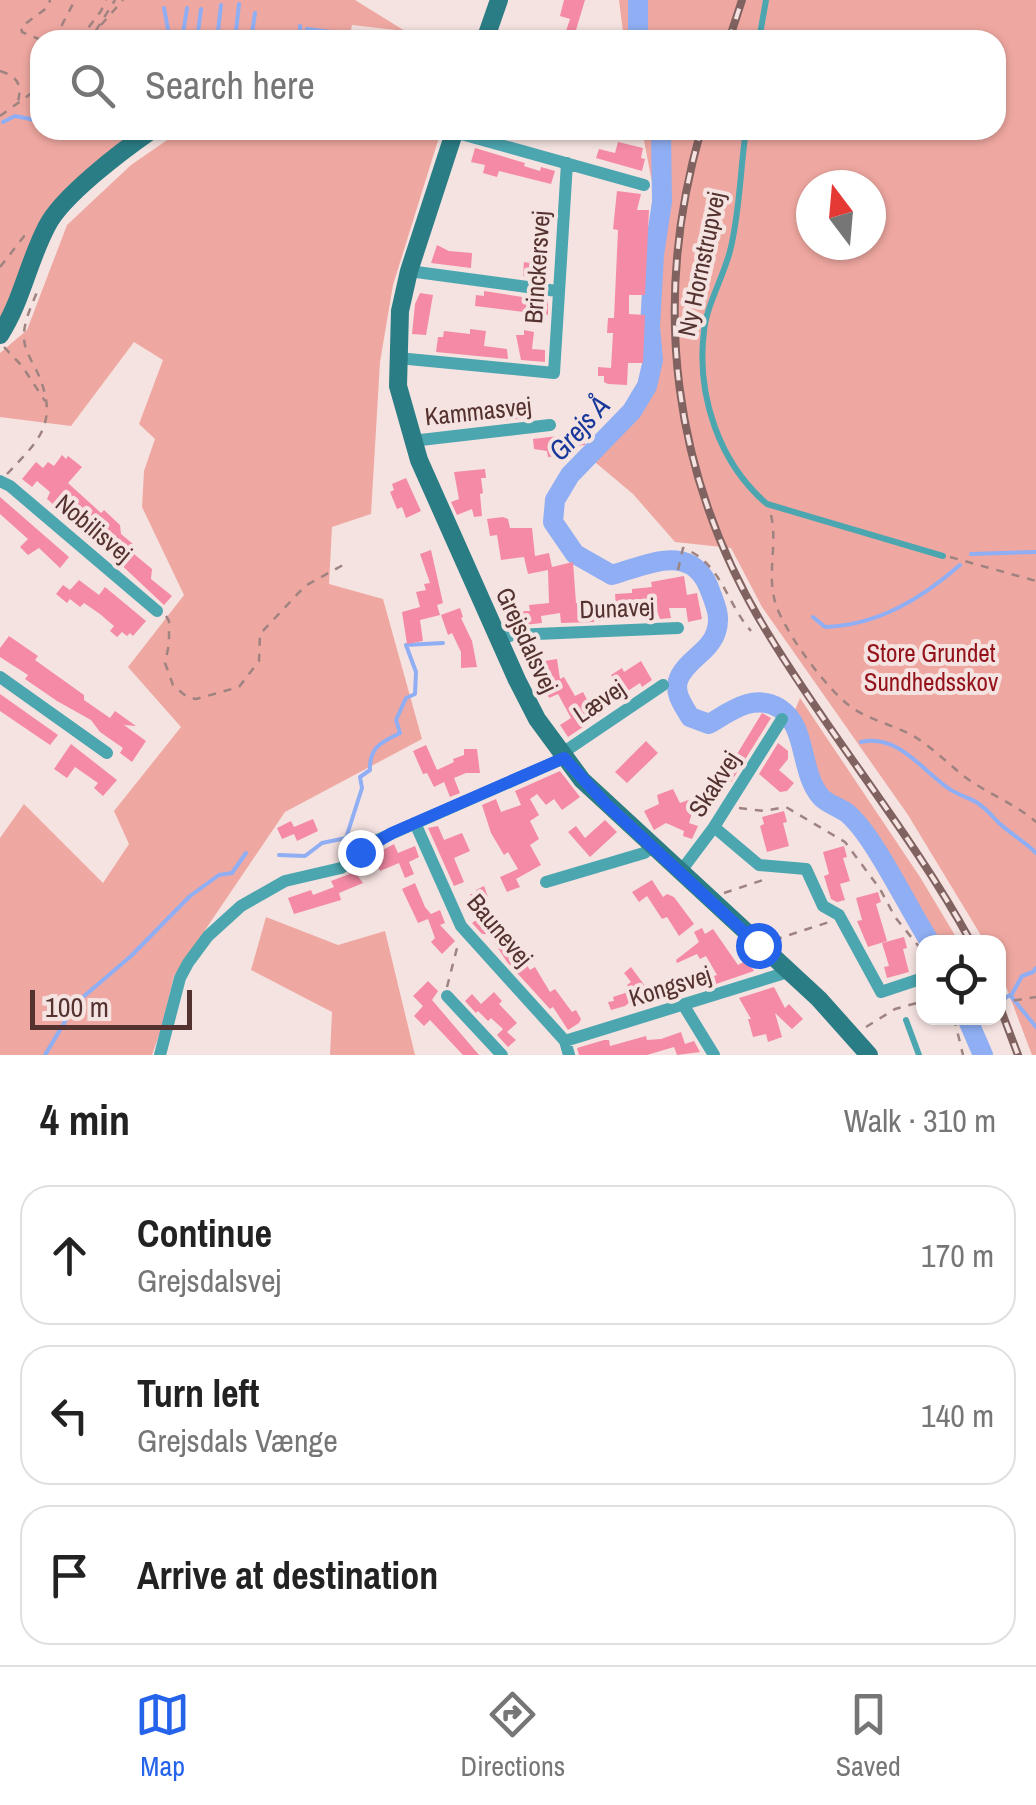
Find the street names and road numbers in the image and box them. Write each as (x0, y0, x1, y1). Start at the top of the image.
street label: Ny Hornstrupvej (669, 189, 733, 339)
street label: Brinckersvej (516, 210, 558, 324)
street label: Kammasvej (423, 388, 533, 434)
street label: Nobilisvej (49, 486, 139, 570)
street label: Grejsdalsvej (488, 582, 566, 698)
street label: Dunavej (579, 590, 655, 626)
street label: Lævej (566, 671, 632, 731)
street label: Skakvej (680, 745, 748, 823)
street label: Baunevej (460, 886, 540, 974)
street label: Kongsvej (625, 957, 715, 1015)

